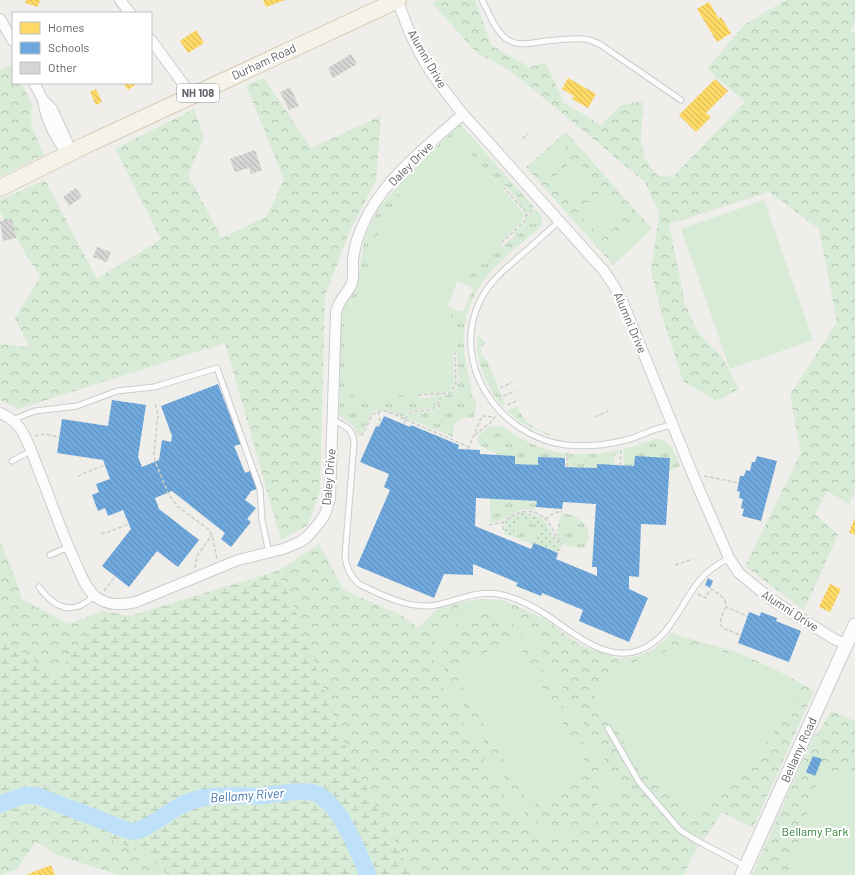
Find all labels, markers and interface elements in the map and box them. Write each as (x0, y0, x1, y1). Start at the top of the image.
legend (12, 12, 152, 84)
text: Homes (48, 20, 85, 34)
street label: Alumni Drive (406, 27, 450, 90)
text: Schools (48, 40, 89, 54)
street label: Durham Road (229, 40, 298, 82)
text: Other (48, 60, 78, 74)
road number: NH 108 (177, 84, 219, 102)
street label: Daley Drive (385, 138, 435, 188)
street label: Alumni Drive (612, 290, 650, 355)
street label: Daley Drive (319, 448, 337, 506)
street label: Alumni Drive (759, 587, 822, 634)
street label: Bellamy Road (777, 715, 819, 784)
water label: Bellamy River (210, 784, 285, 806)
park label: Bellamy Park (782, 824, 848, 838)

